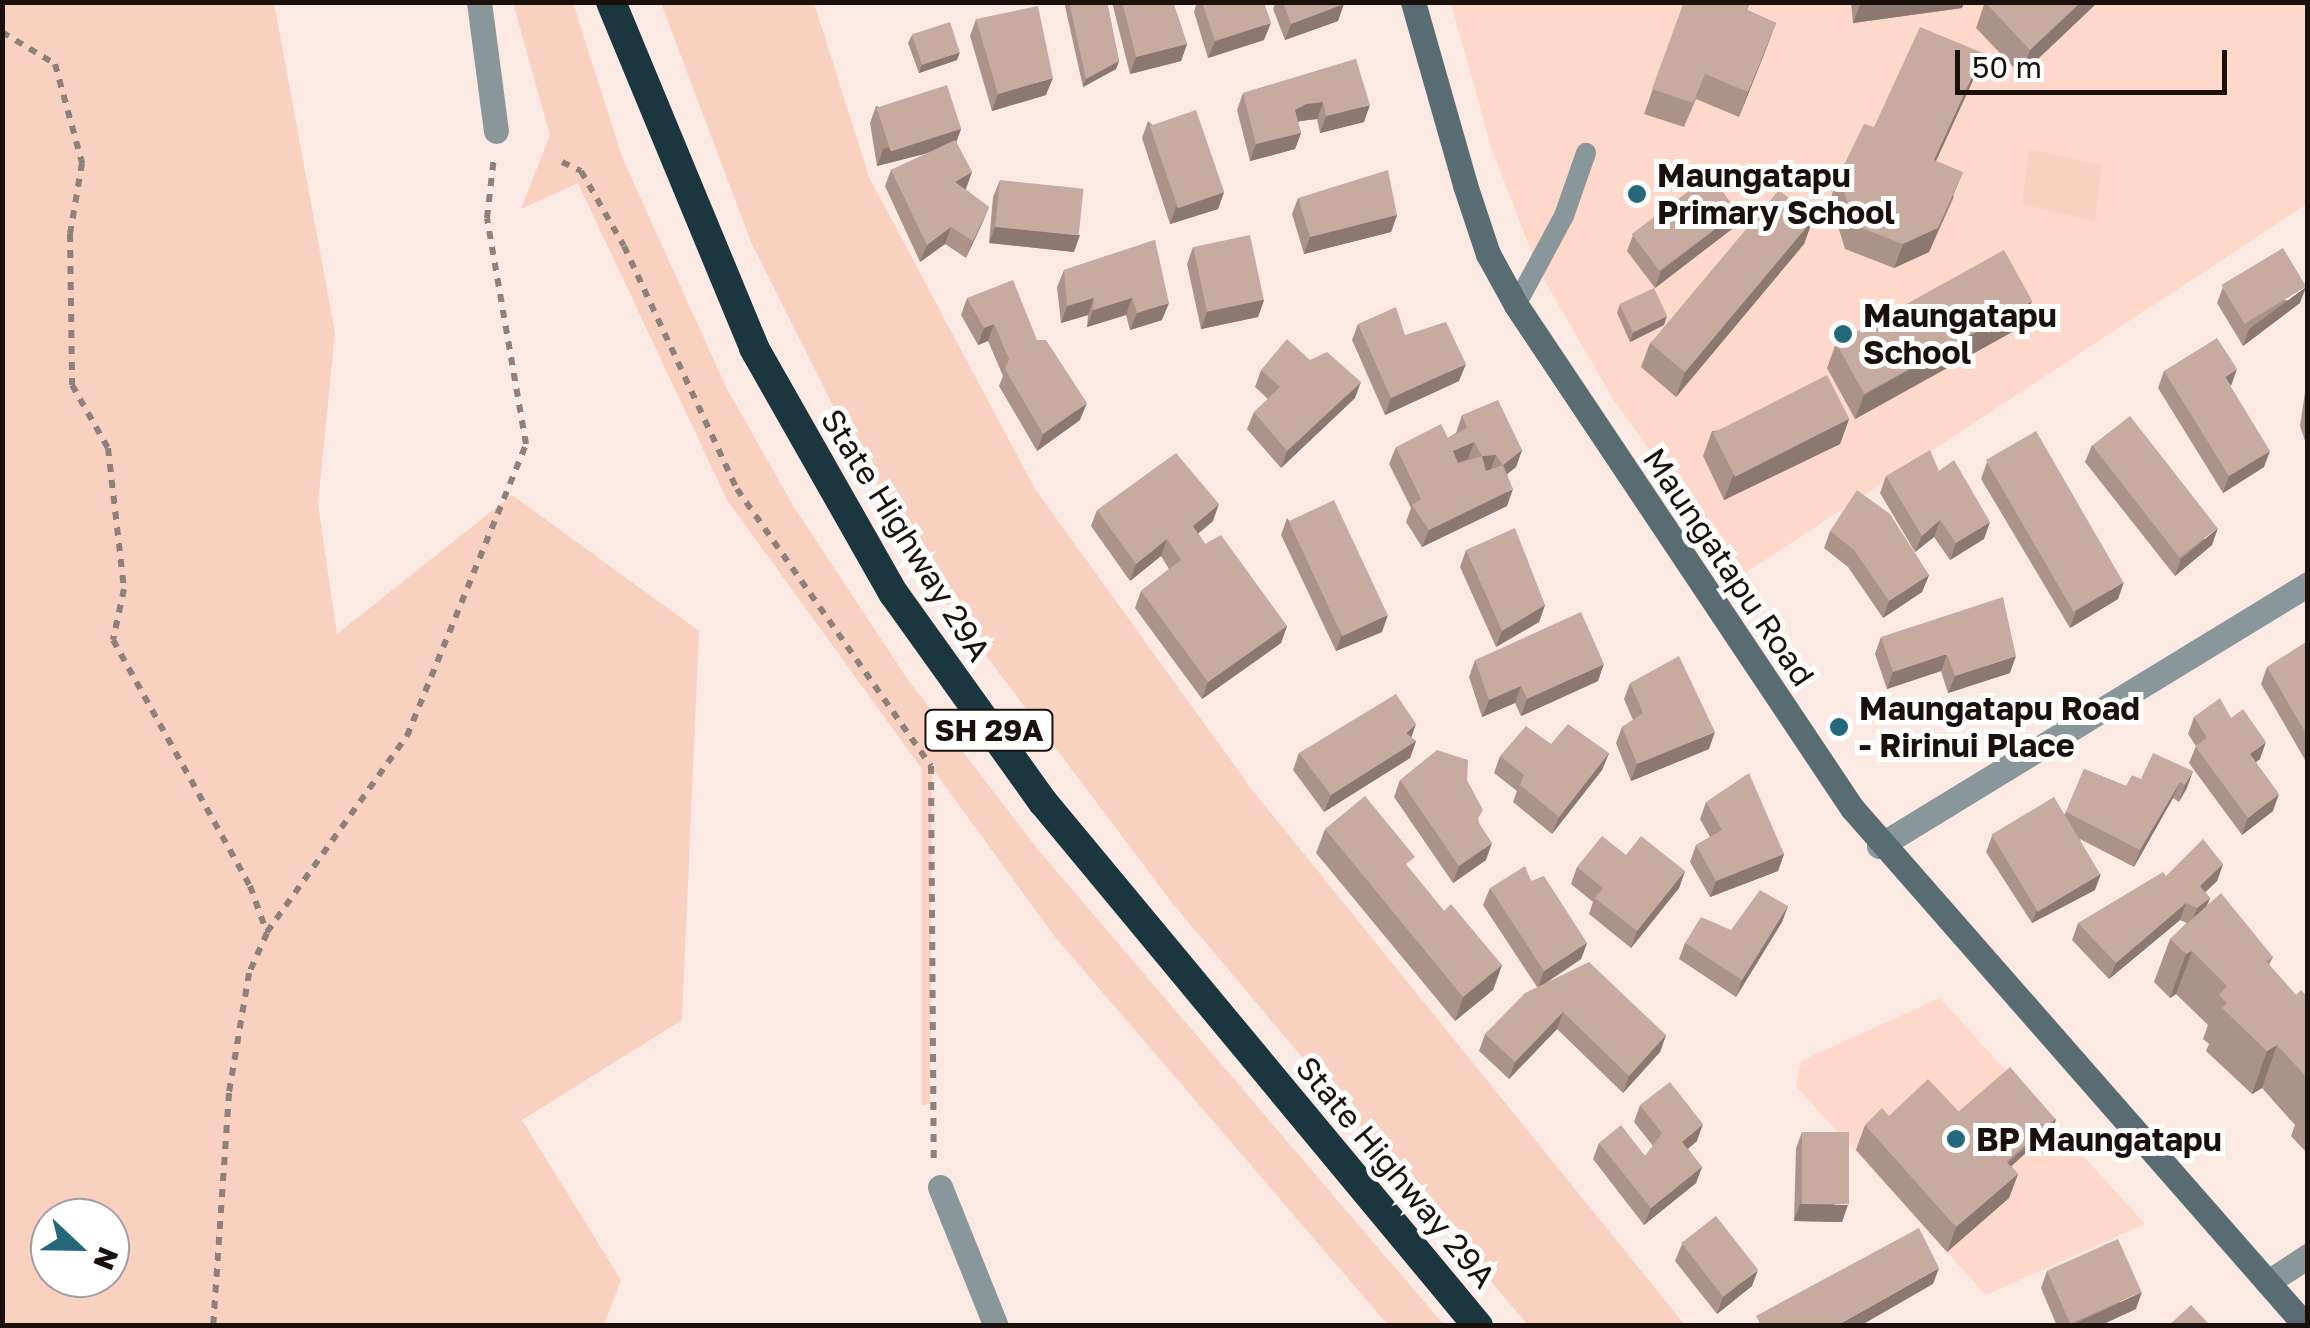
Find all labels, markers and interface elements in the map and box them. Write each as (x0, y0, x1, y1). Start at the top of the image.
scale bar (1960, 30, 2232, 92)
text: 50 m (1972, 49, 2042, 85)
place label: Maungatapu Primary School (1657, 157, 1895, 232)
marker: Maungatapu Primary School (1626, 183, 1648, 205)
place label: Maungatapu School (1863, 297, 2057, 372)
marker: Maungatapu School (1832, 323, 1854, 345)
street label: State Highway 29A (813, 402, 999, 668)
street label: Maungatapu Road (1635, 441, 1823, 693)
place label: Maungatapu Road - Ririnui Place (1859, 690, 2140, 765)
road number: SH 29A (924, 705, 1054, 755)
marker: Maungatapu Road - Ririnui Place (1828, 716, 1850, 738)
street label: State Highway 29A (1288, 1049, 1504, 1295)
place label: BP Maungatapu (1976, 1120, 2222, 1158)
marker: BP Maungatapu (1945, 1128, 1967, 1150)
north arrow (30, 1198, 130, 1298)
text: N (87, 1243, 126, 1275)

